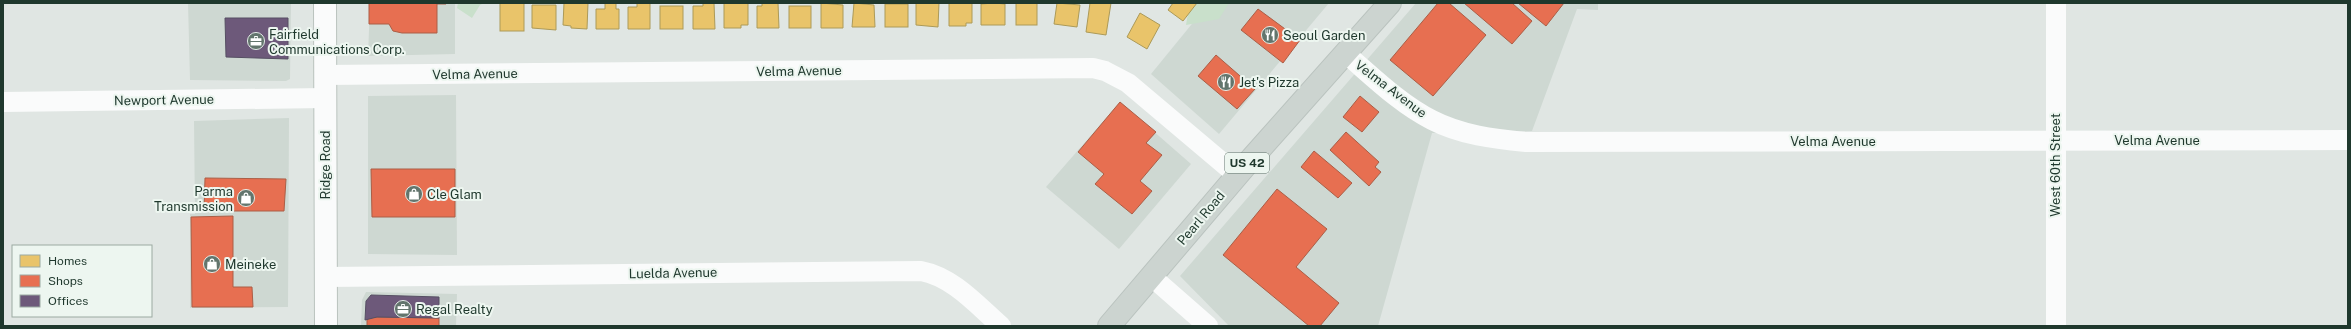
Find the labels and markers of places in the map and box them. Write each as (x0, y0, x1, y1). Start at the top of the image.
restaurant icon: Seoul Garden (1260, 25, 1280, 45)
place label: Fairfield Communications Corp. (269, 27, 405, 57)
place label: Seoul Garden (1283, 28, 1365, 43)
office icon: Fairfield Communications Corp. (246, 31, 266, 51)
restaurant icon: Jet's Pizza (1216, 72, 1236, 92)
place label: Jet's Pizza (1239, 75, 1299, 90)
place label: Parma Transmission (154, 184, 233, 214)
shop icon: Cle Glam (404, 184, 424, 204)
place label: Cle Glam (427, 187, 482, 202)
shop icon: Parma Transmission (236, 188, 256, 208)
shop icon: Meineke (202, 254, 222, 274)
place label: Meineke (225, 257, 276, 272)
office icon: Regal Realty (393, 299, 413, 319)
place label: Regal Realty (416, 302, 493, 317)

